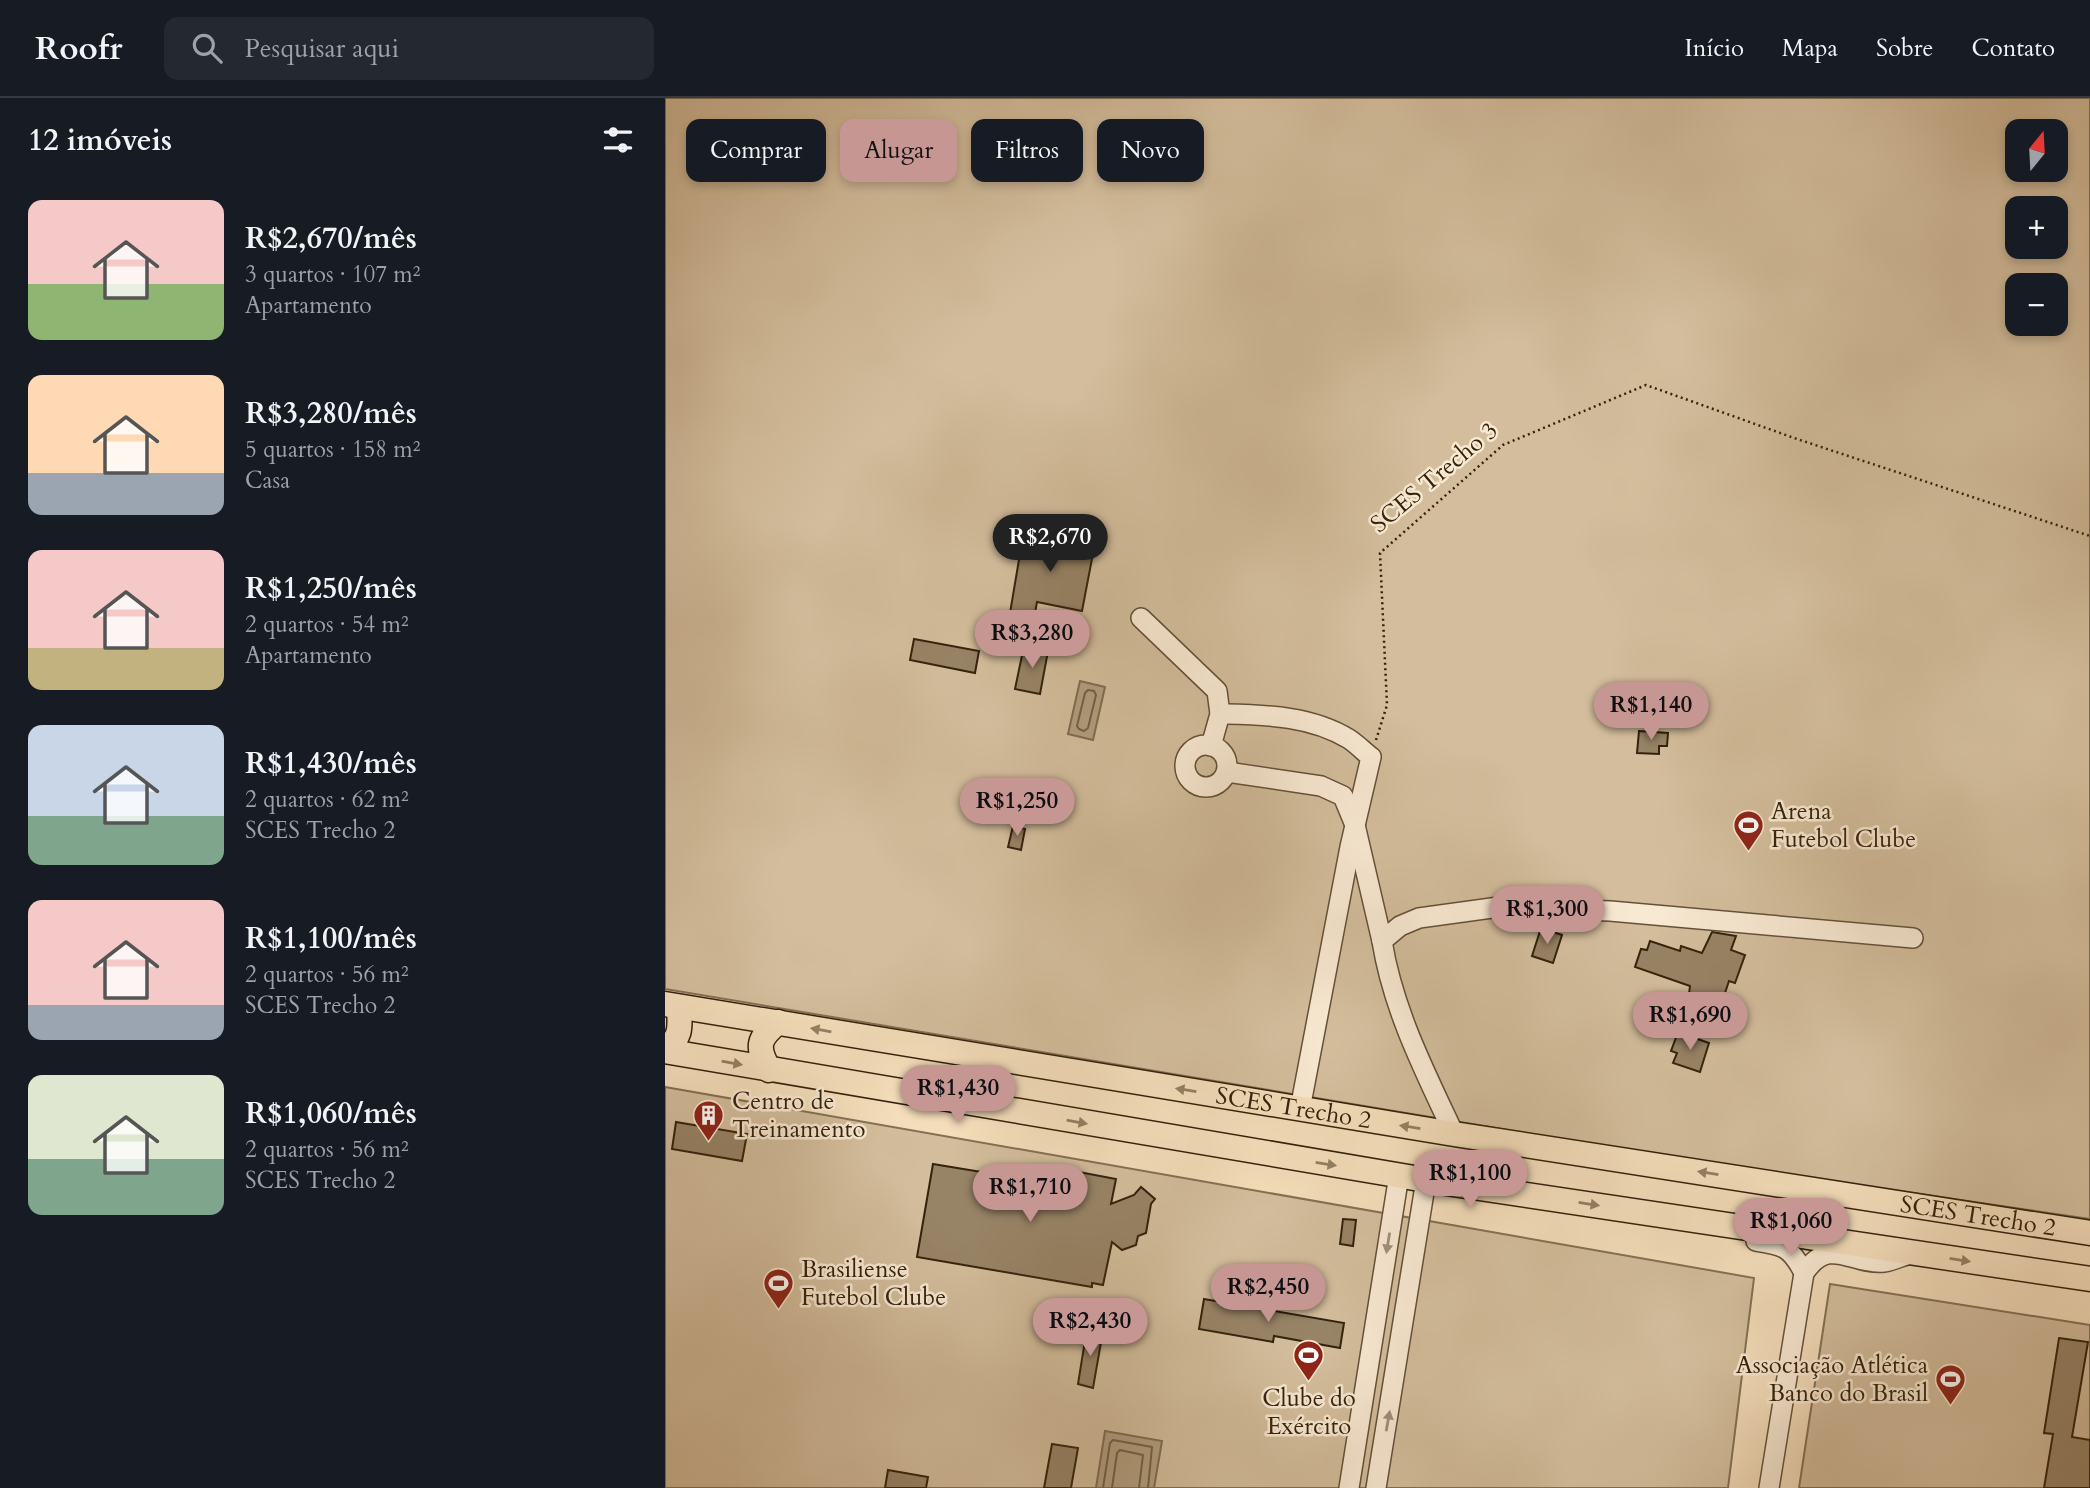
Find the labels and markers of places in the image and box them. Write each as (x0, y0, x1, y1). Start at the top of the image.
pin: R$2,670 (985, 514, 1115, 574)
pin: R$3,280 (967, 610, 1097, 670)
pin: R$1,140 (1586, 682, 1716, 742)
pin: R$1,250 (952, 778, 1082, 838)
place label: Arena Futebol Clube (1771, 795, 1916, 856)
sports icon: Arena Futebol Clube (1731, 808, 1765, 852)
pin: R$1,300 (1482, 886, 1612, 946)
pin: R$1,690 (1625, 992, 1755, 1052)
pin: R$1,430 (893, 1066, 1023, 1125)
place label: Centro de Treinamento (732, 1085, 865, 1146)
building icon: Centro de Treinamento (692, 1098, 726, 1142)
pin: R$1,100 (1405, 1150, 1535, 1210)
pin: R$1,710 (965, 1164, 1095, 1224)
pin: R$1,060 (1726, 1198, 1856, 1258)
place label: Brasiliense Futebol Clube (801, 1253, 946, 1314)
pin: R$2,450 (1203, 1264, 1333, 1324)
sports icon: Brasiliense Futebol Clube (761, 1266, 795, 1310)
pin: R$2,430 (1025, 1298, 1155, 1358)
sports icon: Clube do Exército (1292, 1339, 1326, 1383)
place label: Associação Atlética Banco do Brasil (1736, 1349, 1929, 1410)
sports icon: Associação Atlética Banco do Brasil (1934, 1362, 1968, 1406)
place label: Clube do Exército (1262, 1382, 1356, 1443)

